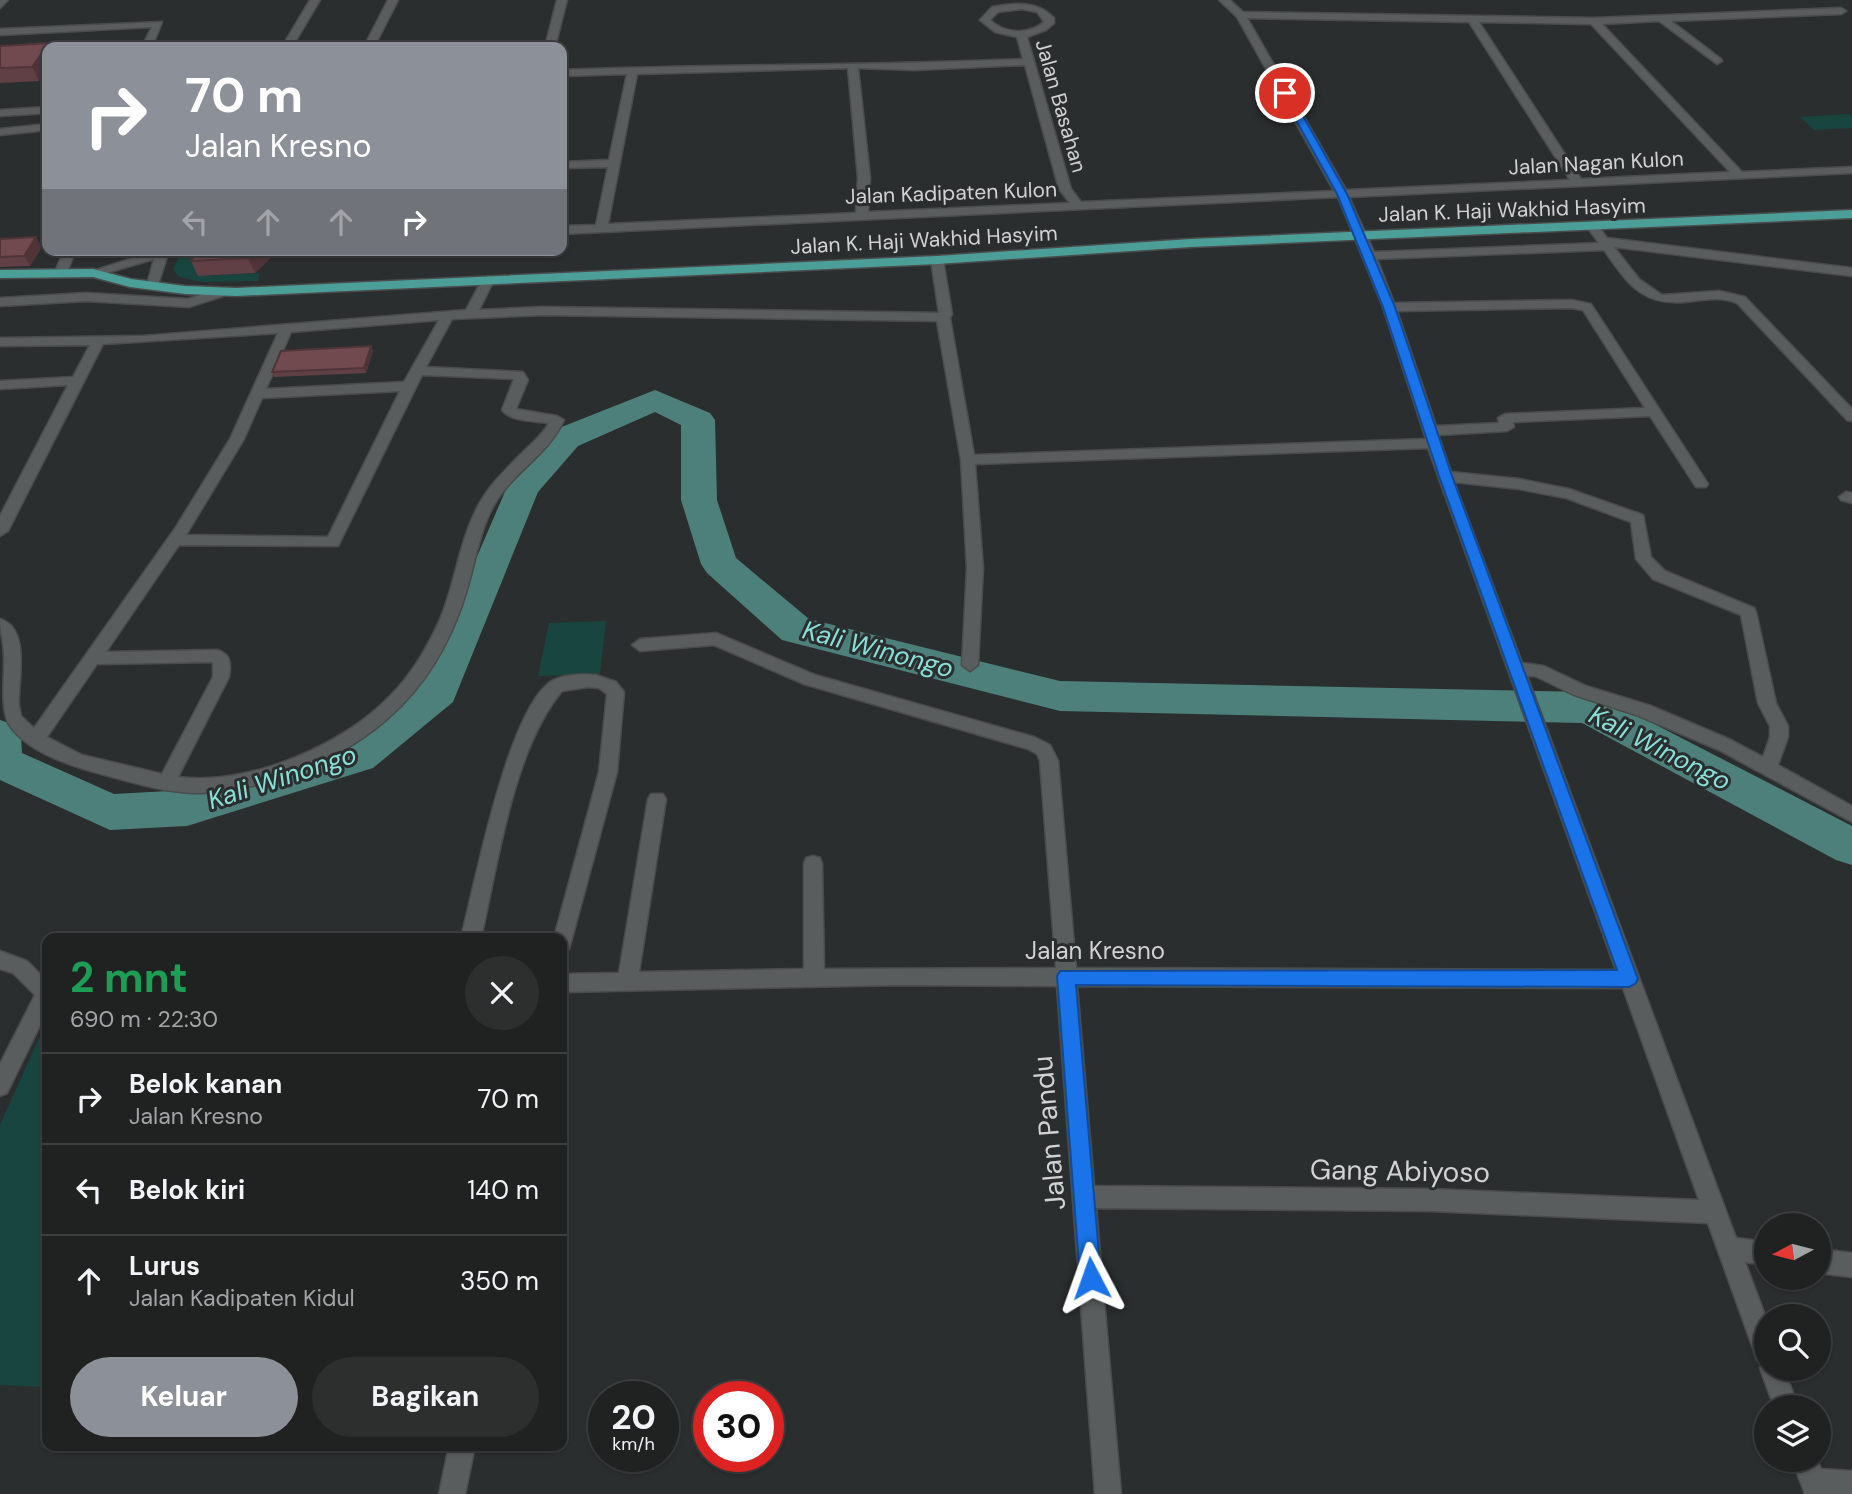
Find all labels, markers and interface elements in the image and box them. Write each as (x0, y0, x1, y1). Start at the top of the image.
street label: Jalan Basahan (1029, 36, 1093, 176)
text: 70 m (185, 63, 303, 127)
pin (1255, 63, 1315, 123)
icon: right (70, 70, 161, 161)
icon: arrive (1266, 74, 1304, 112)
text: Jalan Kresno (185, 125, 371, 167)
street label: Jalan Nagan Kulon (1508, 144, 1684, 182)
street label: Jalan Kadipaten Kulon (845, 175, 1057, 211)
street label: Jalan K. Haji Wakhid Hasyim (1378, 191, 1646, 229)
icon: left (176, 203, 214, 241)
icon: ahead (249, 203, 287, 241)
icon: ahead (322, 203, 360, 241)
icon: right (395, 203, 433, 241)
street label: Jalan K. Haji Wakhid Hasyim (790, 219, 1058, 261)
water label: Kali Winongo (799, 613, 957, 685)
water label: Kali Winongo (1583, 698, 1737, 798)
water label: Kali Winongo (203, 737, 361, 817)
street label: Jalan Kresno (1025, 935, 1165, 966)
text: 2 mnt (70, 950, 188, 1005)
button: close (465, 956, 539, 1030)
text: 690 m · 22:30 (70, 1004, 218, 1034)
street label: Jalan Pandu (1024, 1054, 1074, 1212)
text: Belok kanan (129, 1067, 282, 1101)
icon: right (70, 1080, 108, 1118)
text: 70 m (478, 1082, 539, 1116)
text: Jalan Kresno (129, 1101, 263, 1131)
street label: Gang Abiyoso (1310, 1151, 1490, 1191)
icon: left (70, 1171, 108, 1209)
text: Belok kiri (129, 1173, 245, 1207)
text: 140 m (467, 1173, 539, 1207)
north arrow (1754, 1213, 1830, 1290)
map controls (1754, 1213, 1831, 1472)
position arrow (1054, 1241, 1128, 1315)
text: Lurus (129, 1249, 200, 1283)
icon: ahead (70, 1262, 108, 1300)
text: 350 m (460, 1264, 539, 1298)
text: Jalan Kadipaten Kidul (129, 1283, 355, 1313)
button: search (1754, 1304, 1831, 1381)
button: Keluar (70, 1357, 298, 1437)
button: Bagikan (312, 1357, 539, 1437)
speed limit sign: 30 (693, 1381, 784, 1472)
text: 20 (611, 1394, 656, 1440)
button: layers (1754, 1395, 1831, 1472)
text: km/h (612, 1432, 655, 1456)

